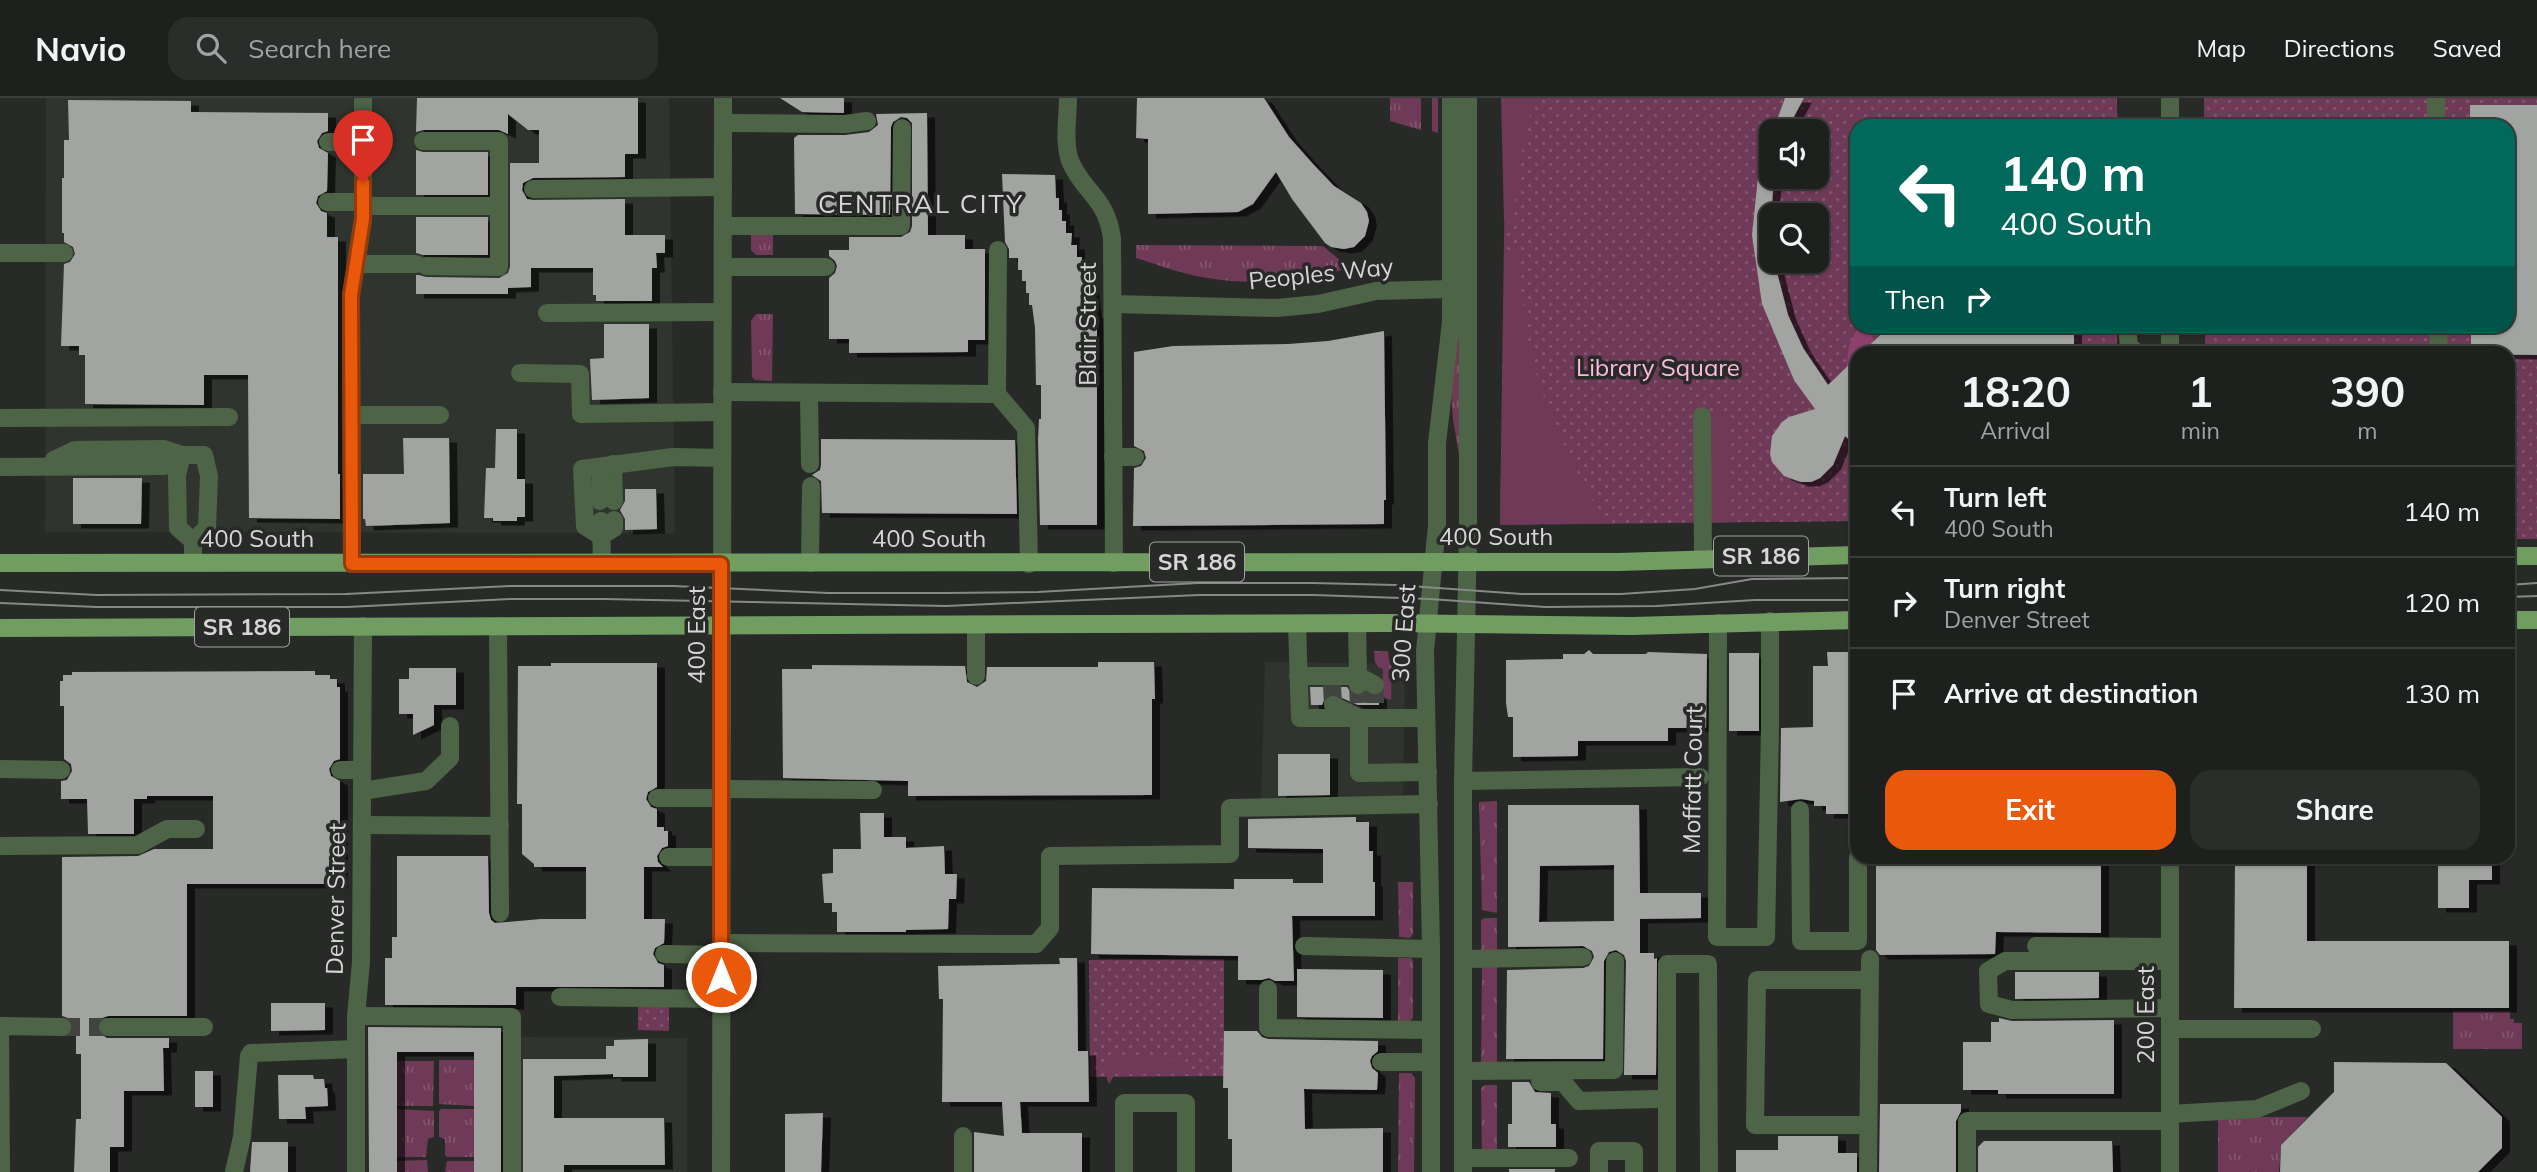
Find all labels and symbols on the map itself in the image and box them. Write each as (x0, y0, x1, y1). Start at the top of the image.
pin (333, 110, 393, 182)
district label: CENTRAL CITY (818, 187, 1024, 220)
street label: Peoples Way (1247, 250, 1395, 296)
street label: Blair Street (1072, 262, 1102, 386)
park label: Library Square (1576, 352, 1740, 382)
street label: 400 South (1439, 521, 1553, 551)
street label: 400 South (200, 523, 314, 553)
street label: 400 South (872, 523, 986, 553)
road number: SR 186 (1714, 536, 1808, 576)
road number: SR 186 (1150, 543, 1244, 582)
street label: 300 East (1385, 583, 1421, 683)
street label: 400 East (681, 586, 711, 684)
road number: SR 186 (195, 607, 289, 646)
street label: Moffatt Court (1676, 706, 1708, 854)
street label: Denver Street (319, 823, 351, 975)
position arrow (684, 940, 758, 1014)
street label: 200 East (2130, 966, 2160, 1064)

